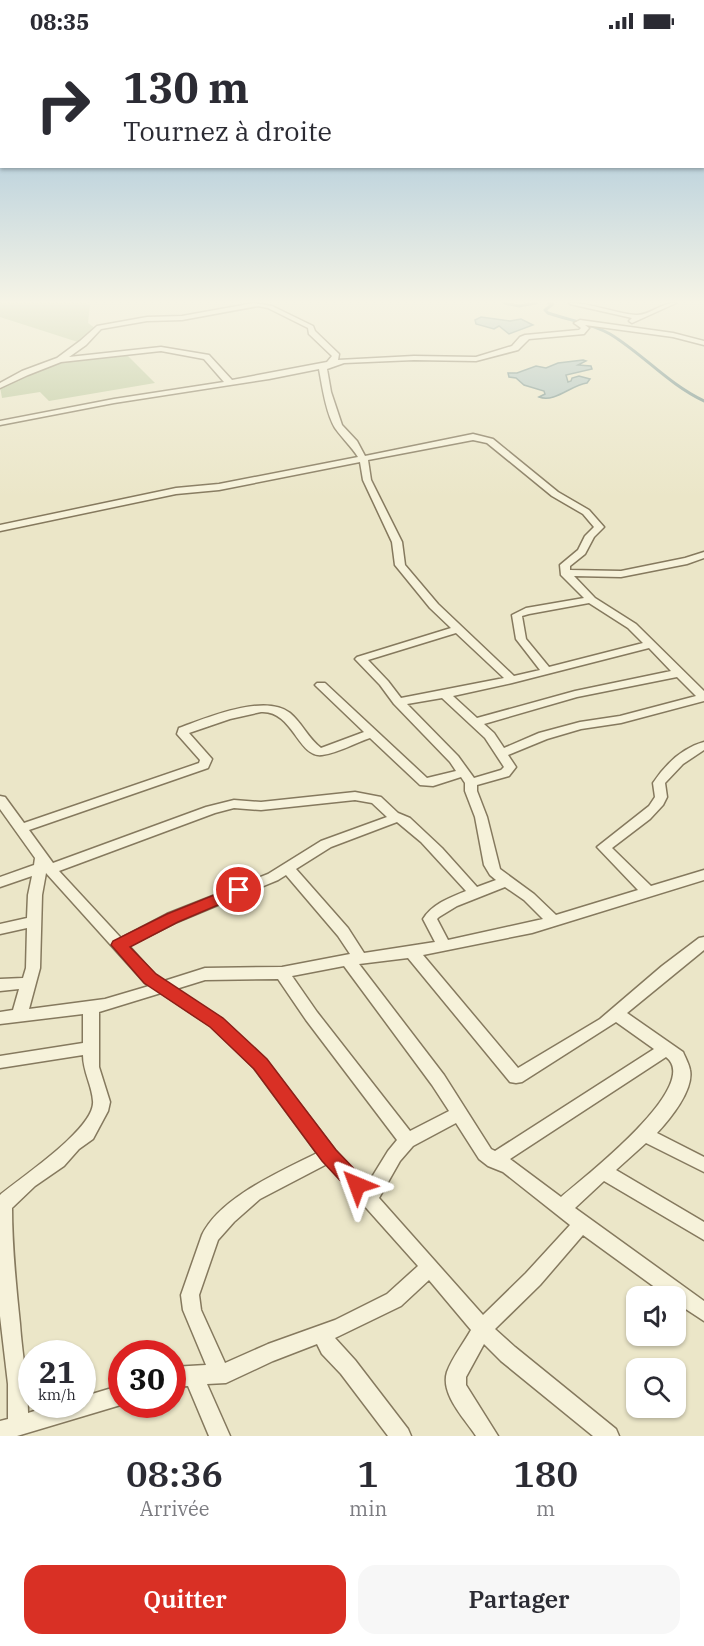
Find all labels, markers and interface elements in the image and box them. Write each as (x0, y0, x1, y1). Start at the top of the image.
text: 08:35 (30, 7, 89, 36)
text: 130 m (123, 60, 249, 115)
icon: right (24, 66, 102, 144)
text: Tournez à droite (123, 113, 332, 148)
pin (213, 864, 264, 915)
icon: arrive (222, 873, 255, 906)
position arrow (325, 1153, 389, 1217)
map controls (626, 1286, 686, 1418)
button: sound (626, 1286, 686, 1346)
speed limit sign: 30 (108, 1340, 186, 1418)
text: 21 (39, 1352, 75, 1391)
button: search (626, 1358, 686, 1418)
text: km/h (38, 1385, 76, 1404)
text: 08:36 (126, 1450, 223, 1497)
text: 1 (357, 1450, 379, 1497)
text: 180 (513, 1450, 578, 1497)
text: Arrivée (140, 1495, 209, 1522)
text: min (349, 1495, 387, 1522)
text: m (536, 1495, 555, 1522)
button: Quitter (24, 1565, 346, 1634)
button: Partager (358, 1565, 680, 1634)

